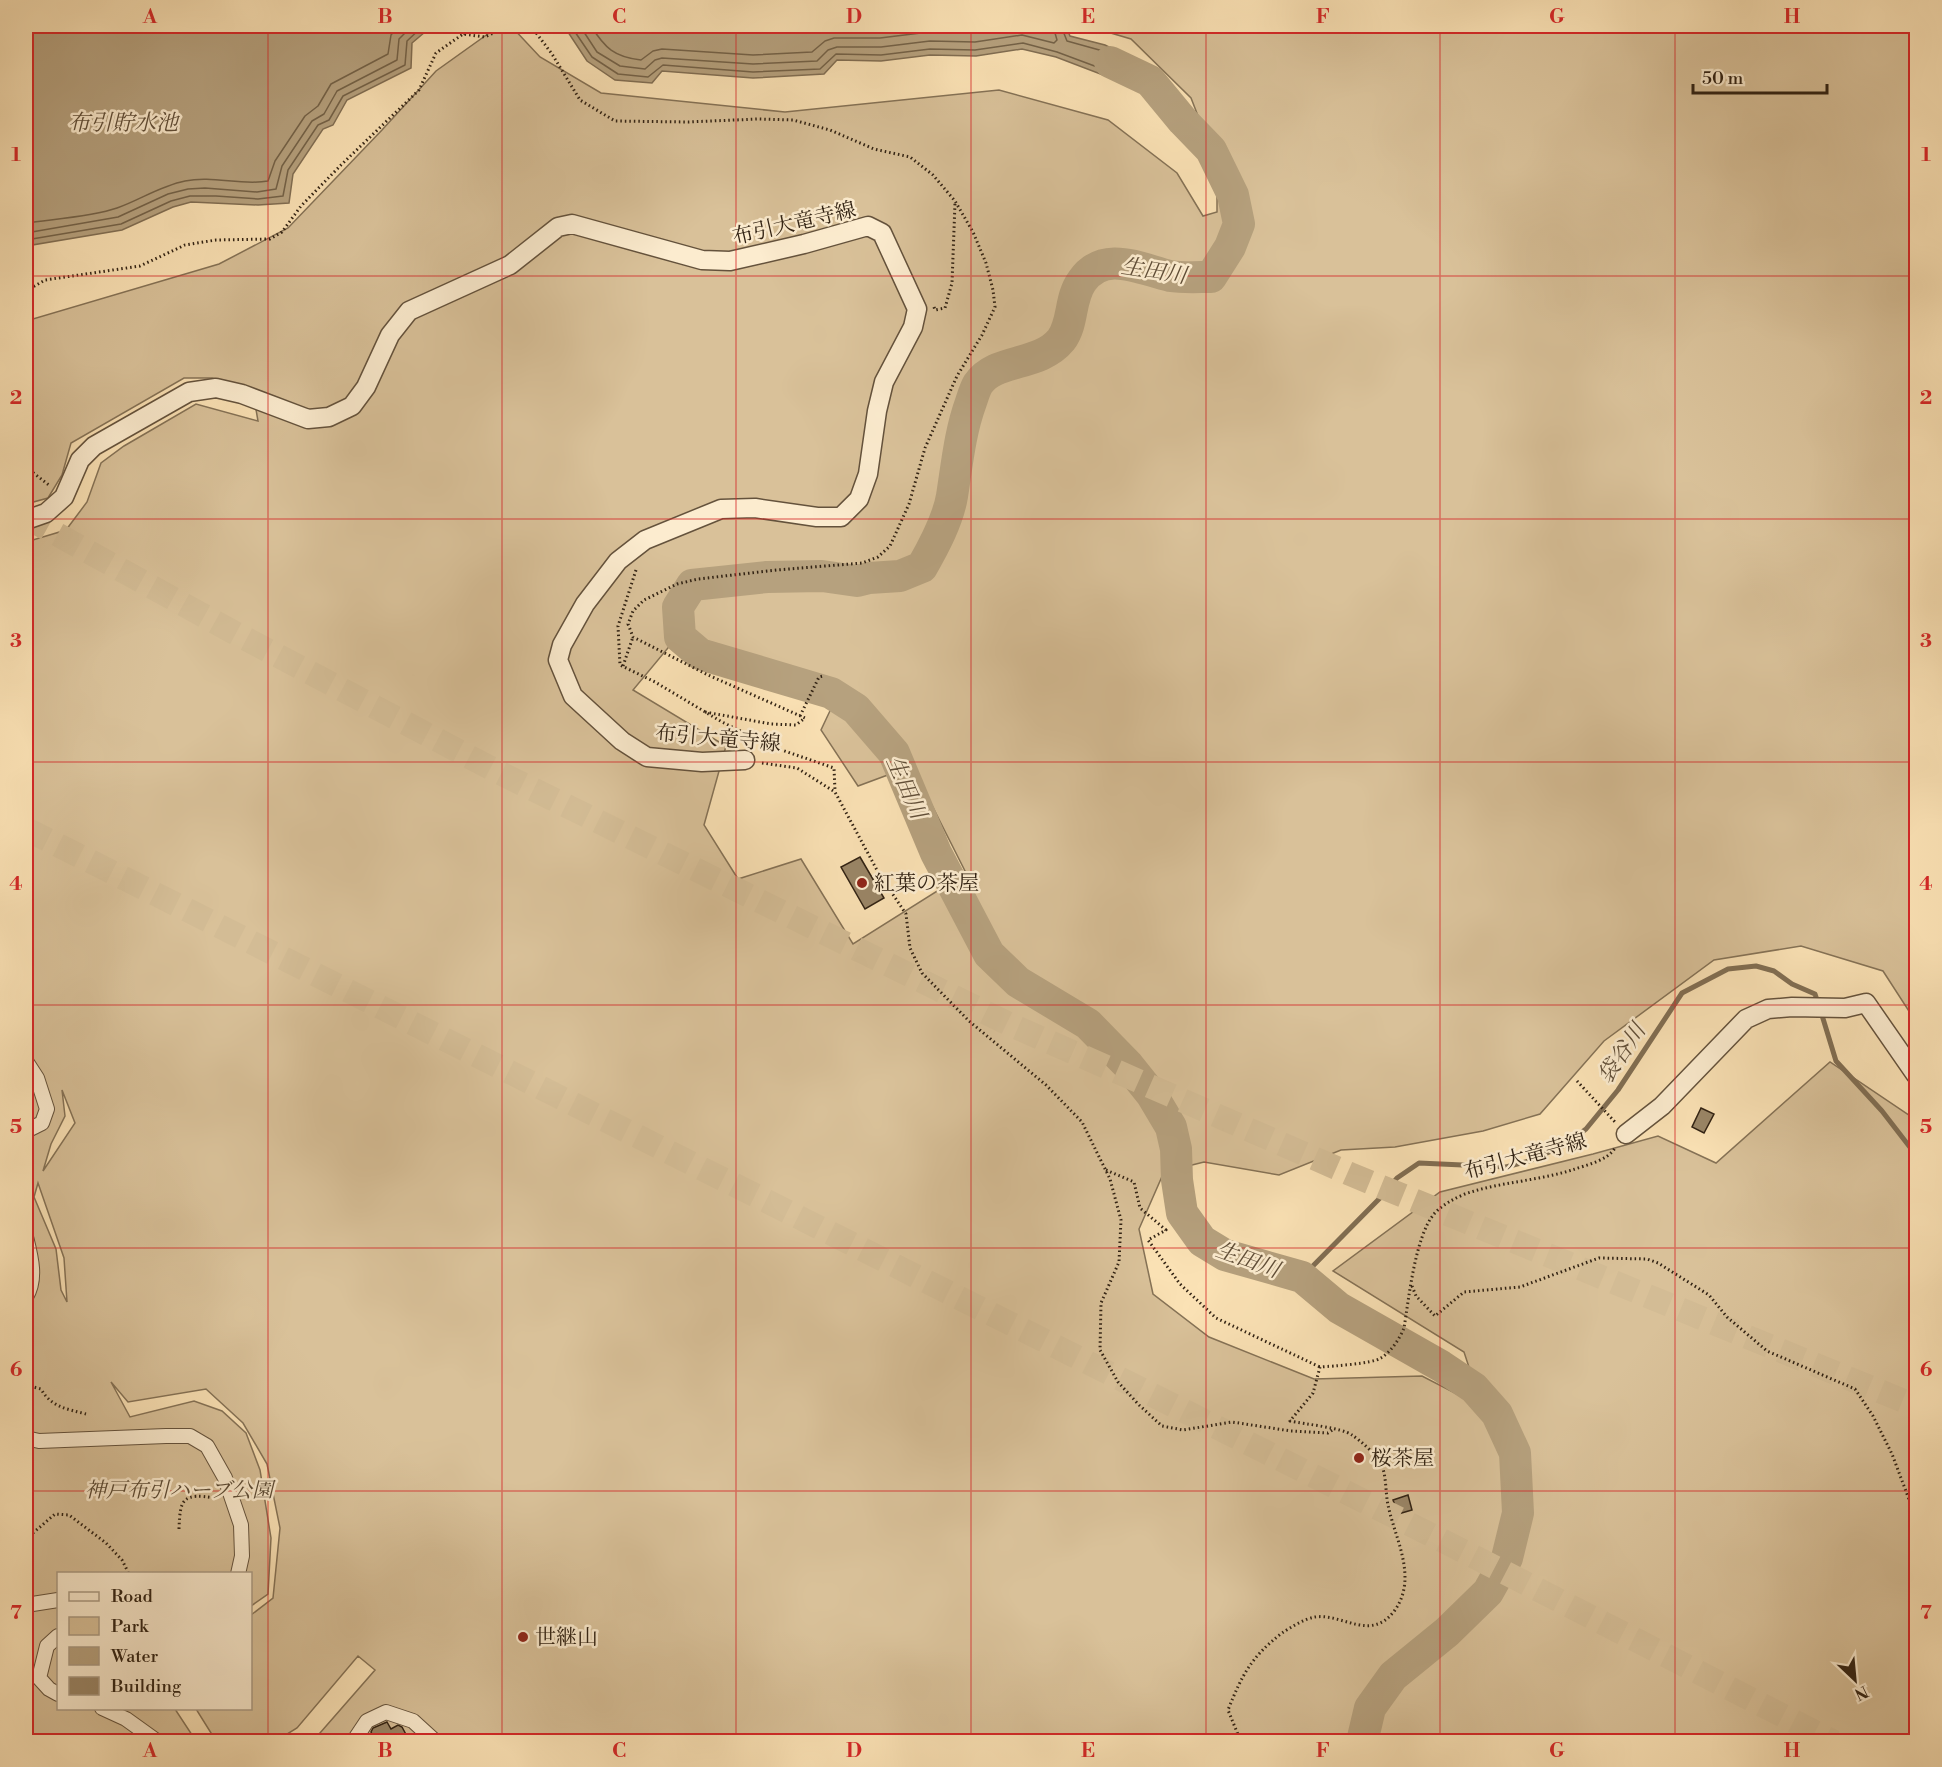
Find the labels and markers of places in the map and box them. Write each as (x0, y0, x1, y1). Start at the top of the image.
place label: 紅葉の茶屋 (874, 871, 979, 897)
marker: 紅葉の茶屋 (855, 876, 869, 890)
place label: 桜茶屋 (1371, 1446, 1434, 1472)
marker: 桜茶屋 (1352, 1451, 1366, 1465)
place label: 世継山 (535, 1625, 598, 1651)
marker: 世継山 (516, 1630, 530, 1644)

